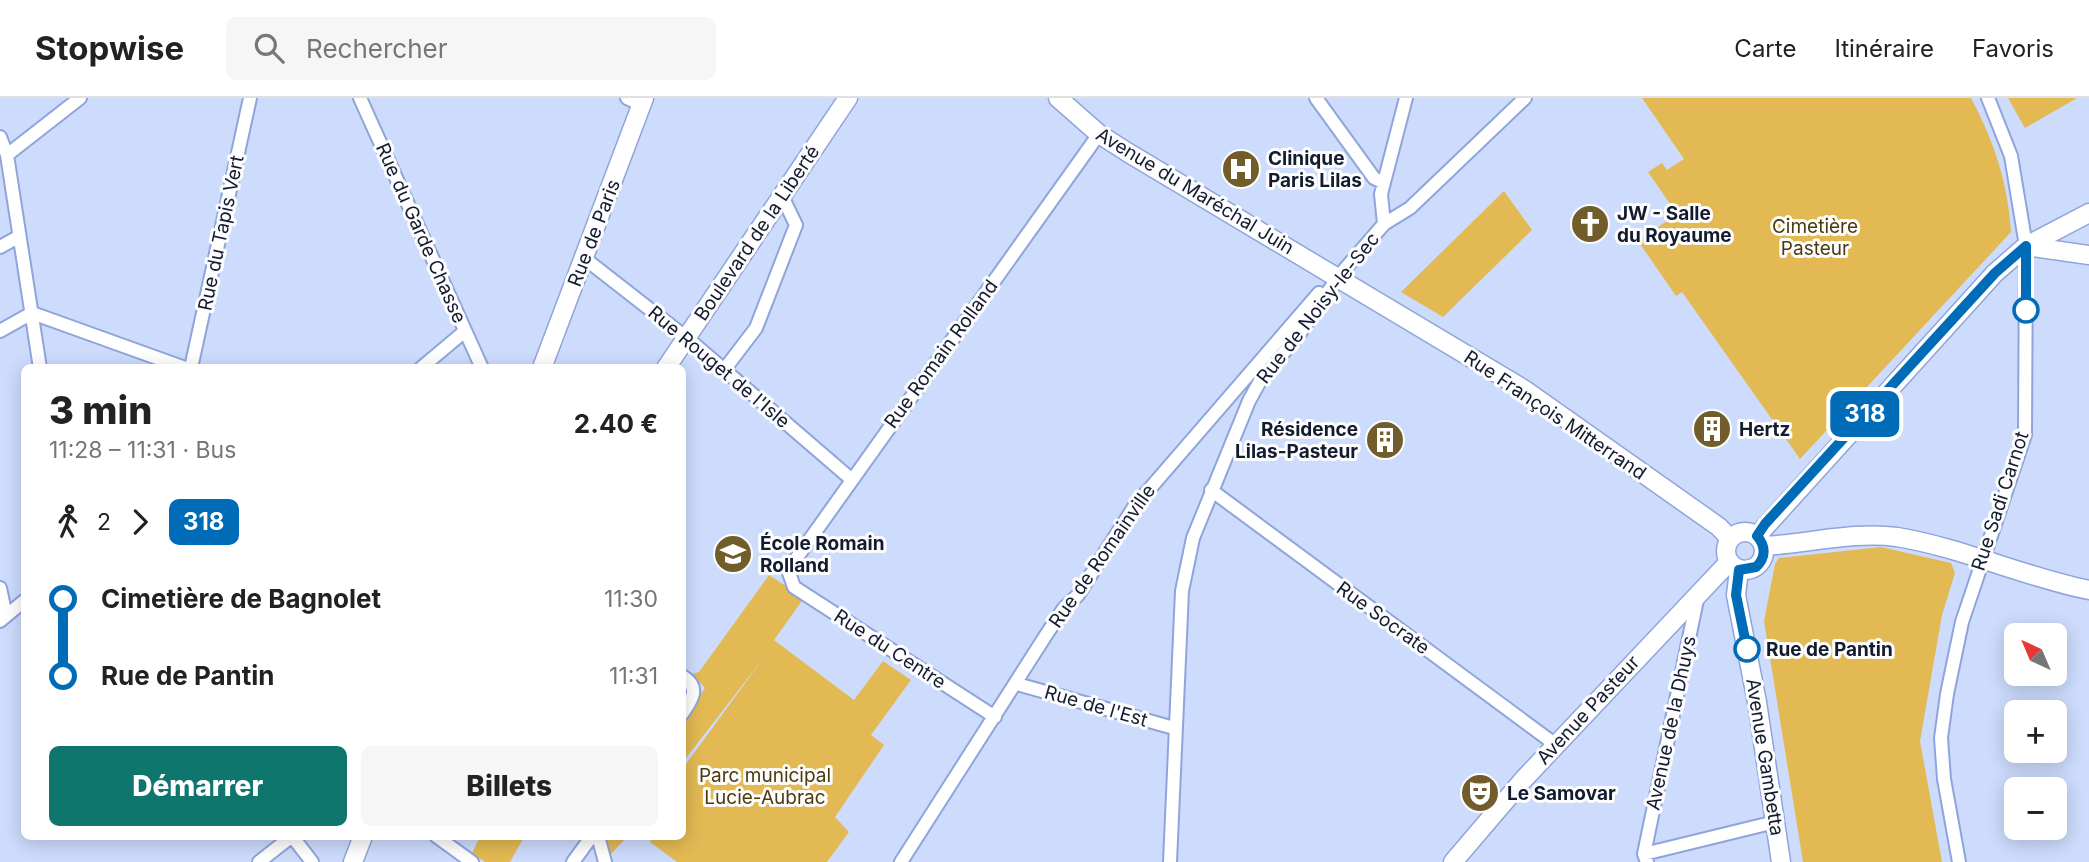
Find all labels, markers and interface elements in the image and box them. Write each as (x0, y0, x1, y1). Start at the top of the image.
search box (226, 17, 716, 80)
text: Stopwise (35, 28, 184, 68)
icon: search (250, 29, 288, 67)
text: Rechercher (306, 33, 448, 64)
text: Carte (1734, 34, 1796, 63)
text: Itinéraire (1834, 34, 1934, 63)
text: Favoris (1972, 34, 2054, 63)
street label: Avenue du Maréchal Juin (1092, 123, 1298, 259)
street label: Rue du Garde Chasse (371, 139, 471, 327)
street label: Boulevard de la Liberté (690, 141, 824, 325)
place label: Clinique Paris Lilas (1268, 147, 1362, 192)
hospital icon: Clinique Paris Lilas (1220, 148, 1262, 190)
street label: Rue du Tapis Vert (193, 153, 249, 313)
street label: Rue de Paris (563, 176, 625, 290)
place label: JW - Salle du Royaume (1617, 202, 1732, 247)
church icon: JW - Salle du Royaume (1569, 203, 1611, 245)
park label: Cimetière Pasteur (1772, 215, 1858, 260)
street label: Rue de Noisy-le-Sec (1252, 228, 1384, 388)
street label: Rue Romain Rolland (879, 275, 1003, 433)
unlabelled marker (2013, 297, 2039, 323)
street label: Rue Rouget de l'Isle (643, 301, 795, 433)
street label: Rue François Mitterrand (1460, 345, 1650, 485)
text: 3 min (49, 387, 152, 433)
line badge: 318 (1825, 391, 1905, 437)
text: 318 (1844, 399, 1886, 428)
text: 2.40 € (574, 408, 658, 439)
building icon: Hertz (1691, 408, 1733, 450)
place label: Résidence Lilas-Pasteur (1235, 418, 1358, 463)
place label: Hertz (1739, 418, 1790, 441)
building icon: Résidence Lilas-Pasteur (1364, 419, 1406, 461)
street label: Rue Sadi Carnot (1967, 428, 2033, 574)
text: 11:28 – 11:31 · Bus (49, 436, 236, 464)
street label: Rue de Romainville (1044, 480, 1160, 632)
icon: walk (49, 503, 87, 541)
icon: forward (121, 503, 159, 541)
text: 318 (183, 507, 225, 536)
text: 2 (97, 508, 111, 536)
place label: École Romain Rolland (760, 532, 885, 577)
school or university icon: École Romain Rolland (712, 533, 754, 575)
street label: Rue Socrate (1332, 577, 1434, 659)
text: Cimetière de Bagnolet (101, 583, 381, 614)
text: 11:30 (604, 585, 658, 613)
street label: Rue du Centre (830, 604, 950, 694)
north arrow (2004, 623, 2067, 686)
map controls (2004, 623, 2067, 840)
street label: Avenue de la Dhuys (1641, 634, 1701, 812)
marker: Rue de Pantin (1734, 636, 1760, 662)
place label: Rue de Pantin (1766, 638, 1893, 661)
street label: Avenue Pasteur (1532, 651, 1644, 769)
text: Rue de Pantin (101, 660, 275, 691)
text: 11:31 (609, 662, 658, 690)
street label: Avenue Gambetta (1741, 677, 1789, 837)
street label: Rue de l'Est (1042, 680, 1150, 732)
button: + (2004, 700, 2067, 763)
button: Démarrer (49, 746, 347, 826)
button: Billets (361, 746, 658, 826)
park label: Parc municipal Lucie-Aubrac (699, 764, 831, 809)
theatre icon: Le Samovar (1459, 772, 1501, 814)
button: − (2004, 777, 2067, 840)
place label: Le Samovar (1507, 782, 1616, 805)

